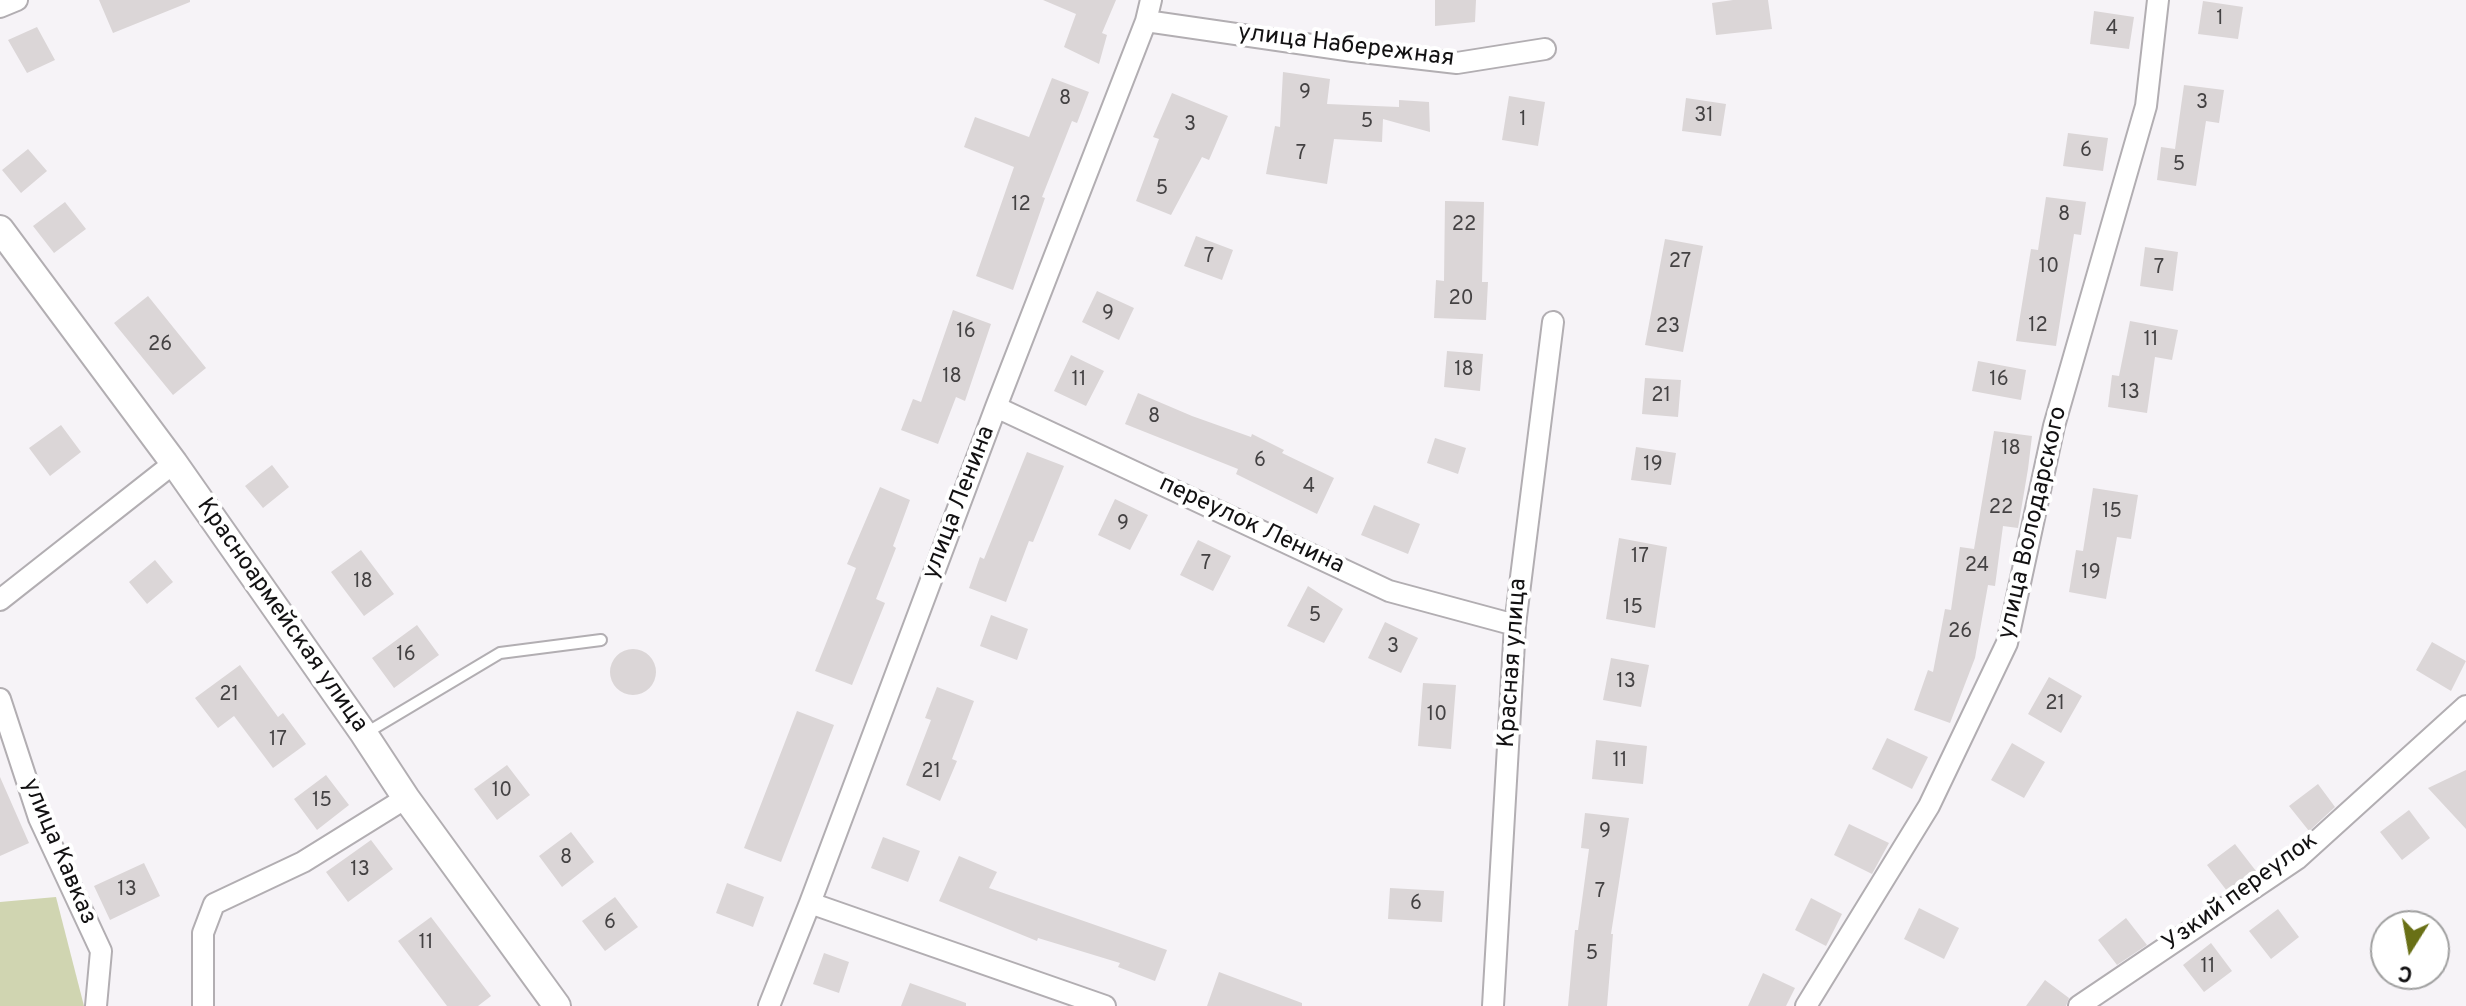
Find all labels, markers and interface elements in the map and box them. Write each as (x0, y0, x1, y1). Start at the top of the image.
house number: 1 (2216, 8, 2224, 32)
house number: 4 (2106, 18, 2118, 42)
street label: улица Набережная (1236, 19, 1456, 75)
house number: 9 (1299, 82, 1311, 106)
house number: 8 (1059, 88, 1071, 112)
house number: 3 (2196, 92, 2208, 116)
house number: 31 (1694, 105, 1714, 129)
house number: 1 (1519, 109, 1527, 133)
house number: 5 (1361, 111, 1373, 135)
house number: 3 (1184, 114, 1196, 138)
house number: 6 (2080, 140, 2092, 164)
house number: 7 (1296, 143, 1306, 167)
house number: 5 (2173, 154, 2185, 178)
house number: 5 (1156, 178, 1168, 202)
house number: 12 (1011, 194, 1031, 218)
house number: 8 (2058, 204, 2070, 228)
house number: 22 (1452, 214, 1476, 238)
house number: 7 (1204, 246, 1214, 270)
house number: 27 (1669, 251, 1691, 275)
house number: 10 (2039, 256, 2059, 280)
house number: 7 (2154, 257, 2164, 281)
house number: 20 (1448, 288, 1474, 312)
house number: 9 (1102, 303, 1114, 327)
house number: 12 (2028, 315, 2048, 339)
house number: 23 (1656, 316, 1680, 340)
house number: 16 (956, 321, 976, 345)
house number: 11 (2144, 329, 2158, 353)
house number: 26 (148, 334, 172, 358)
house number: 18 (1454, 359, 1474, 383)
house number: 18 (942, 366, 962, 390)
house number: 11 (1072, 369, 1086, 393)
house number: 16 (1989, 369, 2009, 393)
house number: 13 (2120, 382, 2140, 406)
house number: 21 (1651, 385, 1671, 409)
street label: улица Володарского (1993, 404, 2075, 642)
house number: 8 (1148, 406, 1160, 430)
street label: улица Ленина (918, 422, 1002, 584)
house number: 18 (2001, 438, 2021, 462)
house number: 6 (1254, 450, 1266, 474)
house number: 19 (1643, 454, 1663, 478)
street label: переулок Ленина (1154, 470, 1348, 582)
house number: 4 (1303, 476, 1315, 500)
street label: Красноармейская улица (189, 493, 373, 739)
house number: 22 (1989, 497, 2013, 521)
house number: 15 (2102, 501, 2122, 525)
house number: 9 (1117, 513, 1129, 537)
house number: 17 (1631, 546, 1649, 570)
house number: 7 (1201, 553, 1211, 577)
house number: 24 (1965, 555, 1989, 579)
house number: 19 (2081, 562, 2101, 586)
house number: 18 (353, 571, 373, 595)
street label: Красная улица (1494, 577, 1534, 749)
house number: 15 (1623, 597, 1643, 621)
house number: 5 (1309, 605, 1321, 629)
house number: 26 (1948, 621, 1972, 645)
house number: 3 (1387, 636, 1399, 660)
house number: 16 (396, 644, 416, 668)
house number: 13 (1616, 671, 1636, 695)
house number: 21 (219, 684, 239, 708)
house number: 21 (2045, 693, 2065, 717)
house number: 10 (1427, 704, 1447, 728)
house number: 17 (269, 729, 287, 753)
house number: 11 (1613, 750, 1627, 774)
house number: 21 (921, 761, 941, 785)
street label: улица Кавказ (14, 775, 102, 929)
house number: 10 (492, 780, 512, 804)
house number: 15 (312, 790, 332, 814)
house number: 9 (1599, 821, 1611, 845)
street label: Узкий переулок (2158, 827, 2324, 959)
house number: 8 (560, 847, 572, 871)
house number: 13 (350, 859, 370, 883)
house number: 13 (117, 879, 137, 903)
house number: 7 (1595, 881, 1605, 905)
house number: 6 (1410, 893, 1422, 917)
north arrow (2370, 910, 2450, 990)
house number: 6 (604, 912, 616, 936)
house number: 11 (419, 932, 433, 956)
house number: 5 (1586, 943, 1598, 967)
house number: 11 (2201, 956, 2215, 980)
text: С (2396, 957, 2415, 987)

